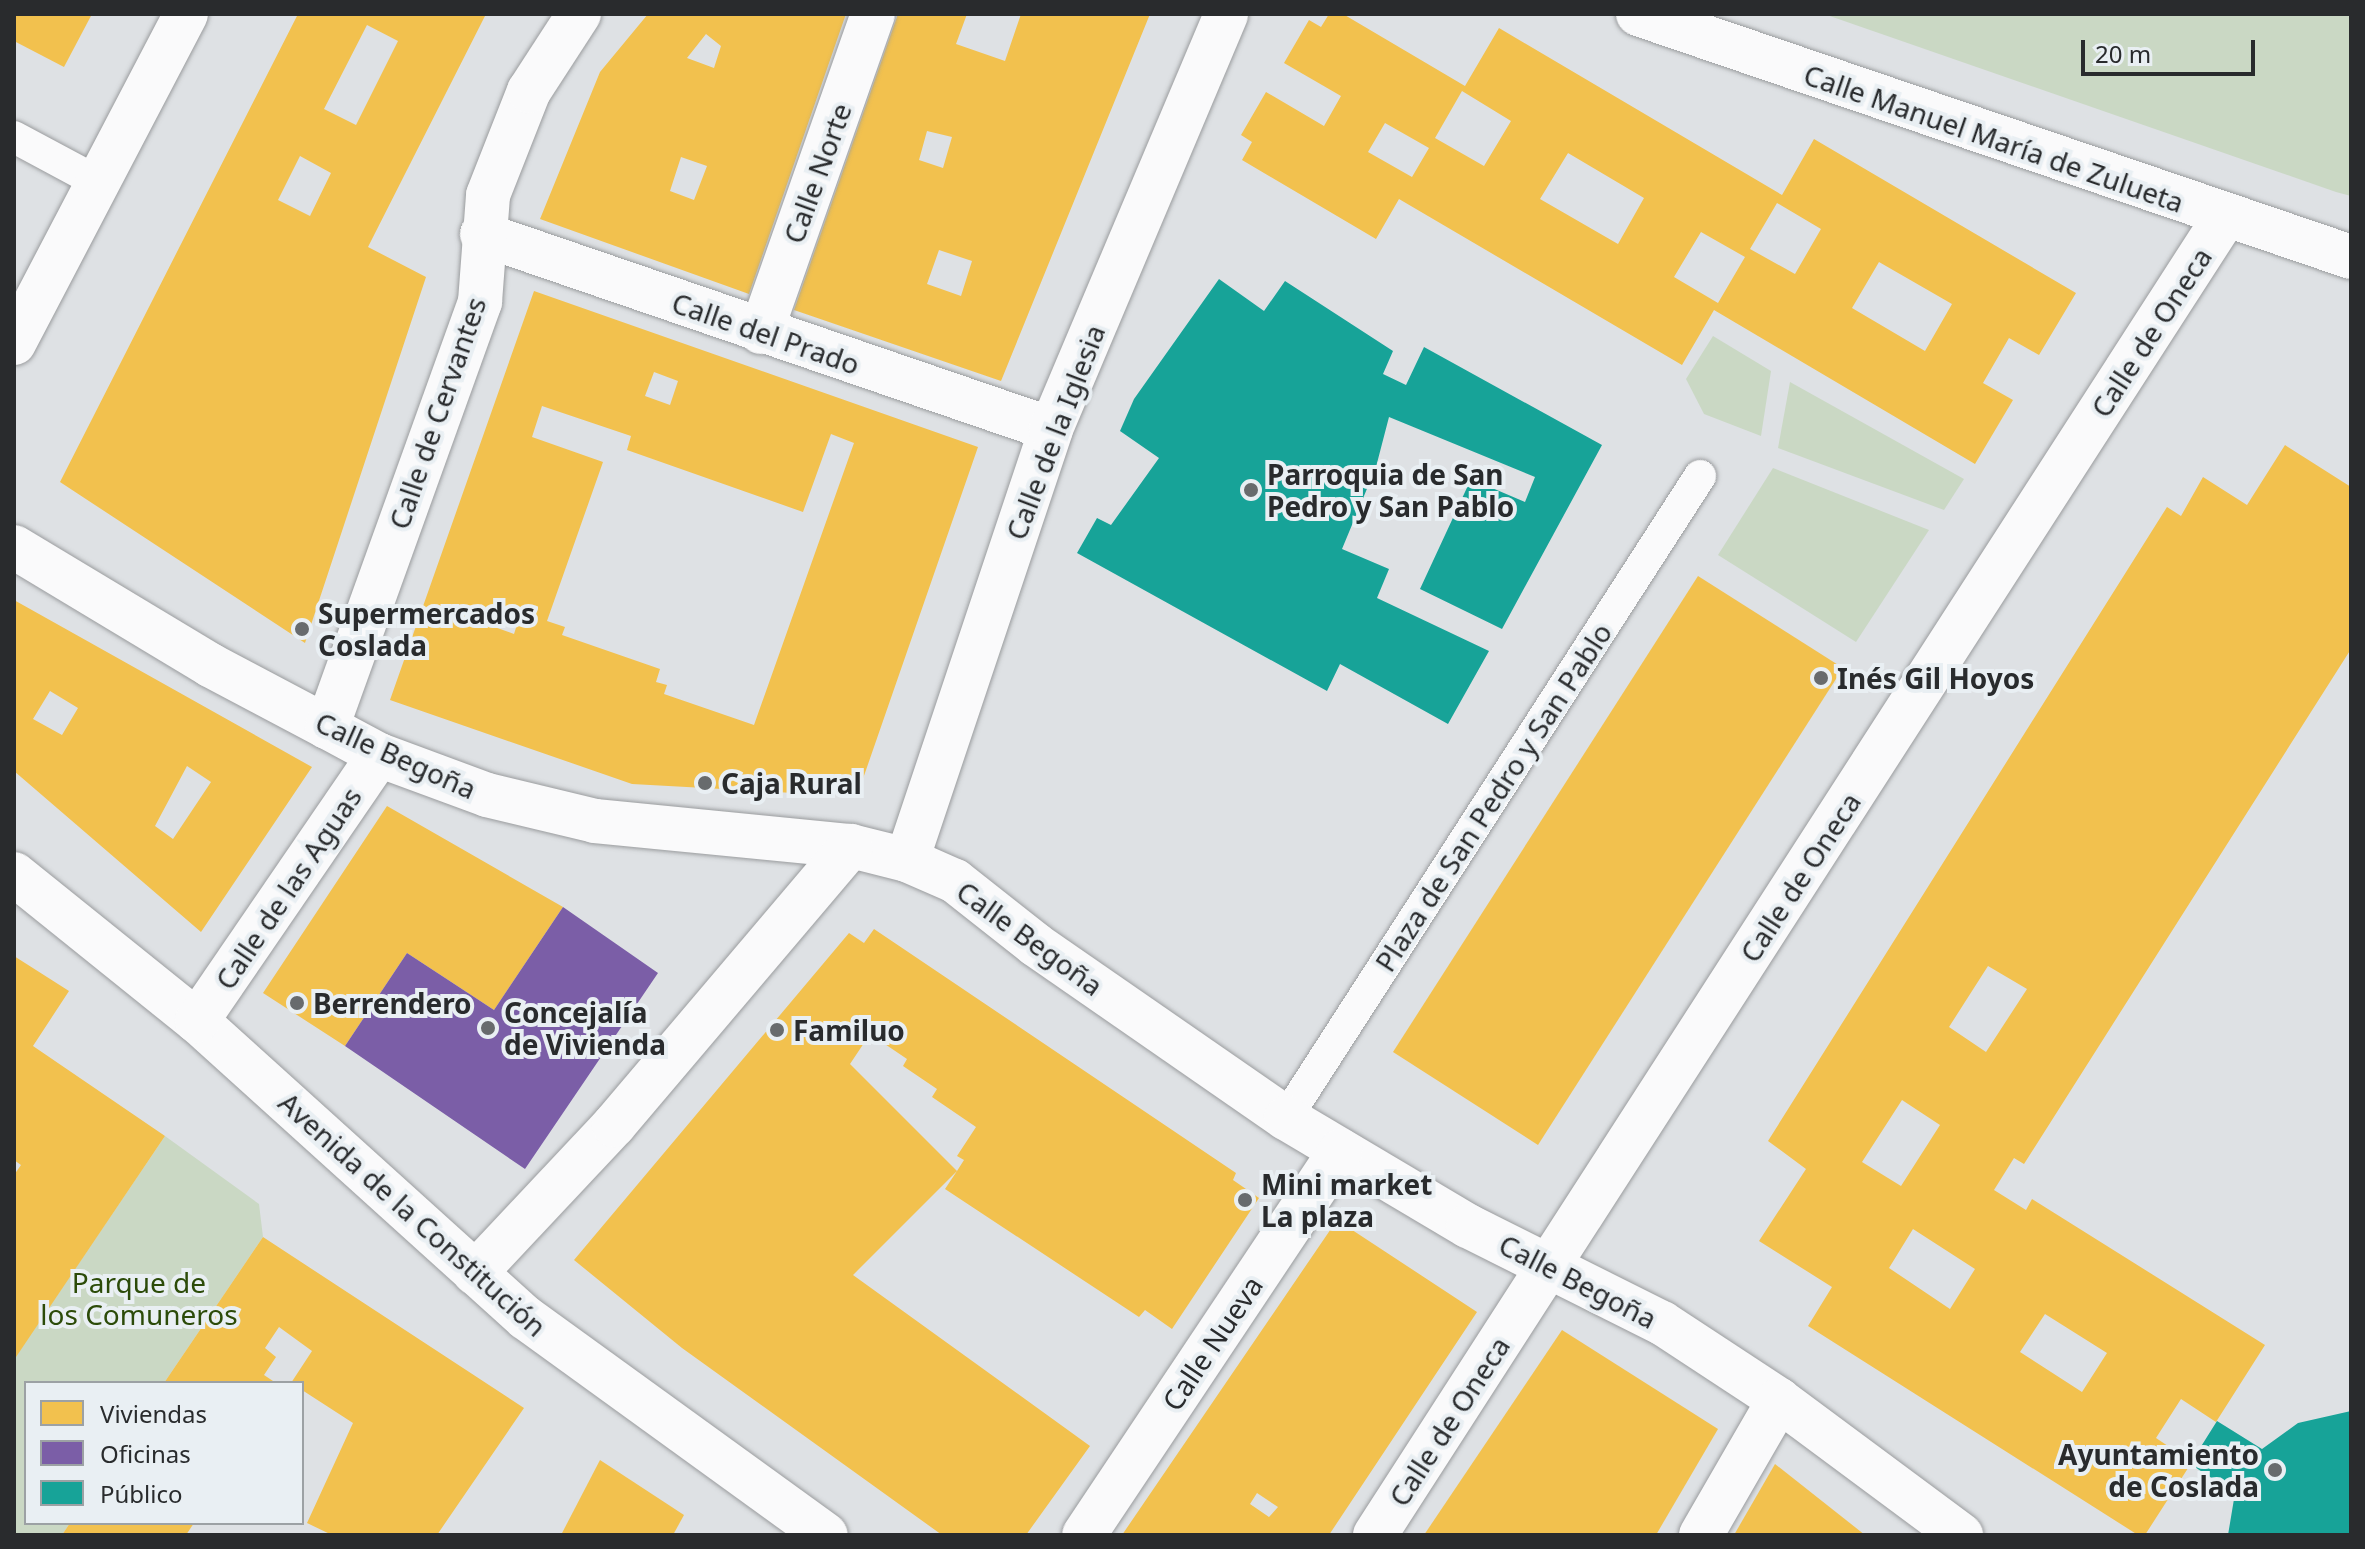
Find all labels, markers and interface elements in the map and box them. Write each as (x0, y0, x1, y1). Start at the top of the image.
scale bar (2085, 24, 2259, 74)
text: 20 m (2095, 37, 2151, 70)
street label: Calle Manuel María de Zulueta (1800, 57, 2188, 219)
street label: Calle Norte (776, 98, 858, 248)
street label: Calle de Oneca (2084, 241, 2218, 423)
street label: Calle del Prado (668, 285, 864, 381)
street label: Calle de Cervantes (382, 293, 492, 533)
street label: Calle de la Iglesia (999, 320, 1111, 544)
place label: Parroquia de San Pedro y San Pablo (1267, 457, 1514, 523)
marker: Parroquia de San Pedro y San Pablo (1242, 481, 1260, 499)
place label: Supermercados Coslada (318, 596, 535, 662)
street label: Plaza de San Pedro y San Pablo (1368, 617, 1618, 977)
marker: Supermercados Coslada (293, 620, 311, 638)
place label: Inés Gil Hoyos (1837, 661, 2034, 695)
marker: Inés Gil Hoyos (1812, 669, 1830, 687)
street label: Calle Begoña (311, 705, 481, 805)
place label: Caja Rural (721, 766, 862, 800)
marker: Caja Rural (696, 774, 714, 792)
street label: Calle de las Aguas (208, 781, 368, 995)
street label: Calle de Oneca (1733, 786, 1867, 968)
street label: Calle Begoña (951, 874, 1109, 1002)
place label: Berrendero (313, 986, 472, 1020)
marker: Berrendero (288, 994, 306, 1012)
place label: Concejalía de Vivienda (504, 995, 666, 1061)
place label: Familuo (793, 1013, 905, 1047)
marker: Concejalía de Vivienda (479, 1019, 497, 1037)
marker: Familuo (768, 1021, 786, 1039)
street label: Avenida de la Constitución (272, 1085, 554, 1343)
place label: Mini market La plaza (1261, 1167, 1432, 1233)
marker: Mini market La plaza (1236, 1191, 1254, 1209)
street label: Calle Begoña (1494, 1227, 1662, 1335)
park label: Parque de los Comuneros (40, 1265, 238, 1331)
street label: Calle Nueva (1155, 1269, 1269, 1417)
street label: Calle de Oneca (1382, 1330, 1516, 1512)
legend (24, 1381, 304, 1525)
text: Viviendas (100, 1397, 207, 1430)
text: Oficinas (100, 1437, 191, 1470)
place label: Ayuntamiento de Coslada (2058, 1437, 2259, 1503)
marker: Ayuntamiento de Coslada (2266, 1461, 2284, 1479)
text: Público (100, 1477, 183, 1510)

